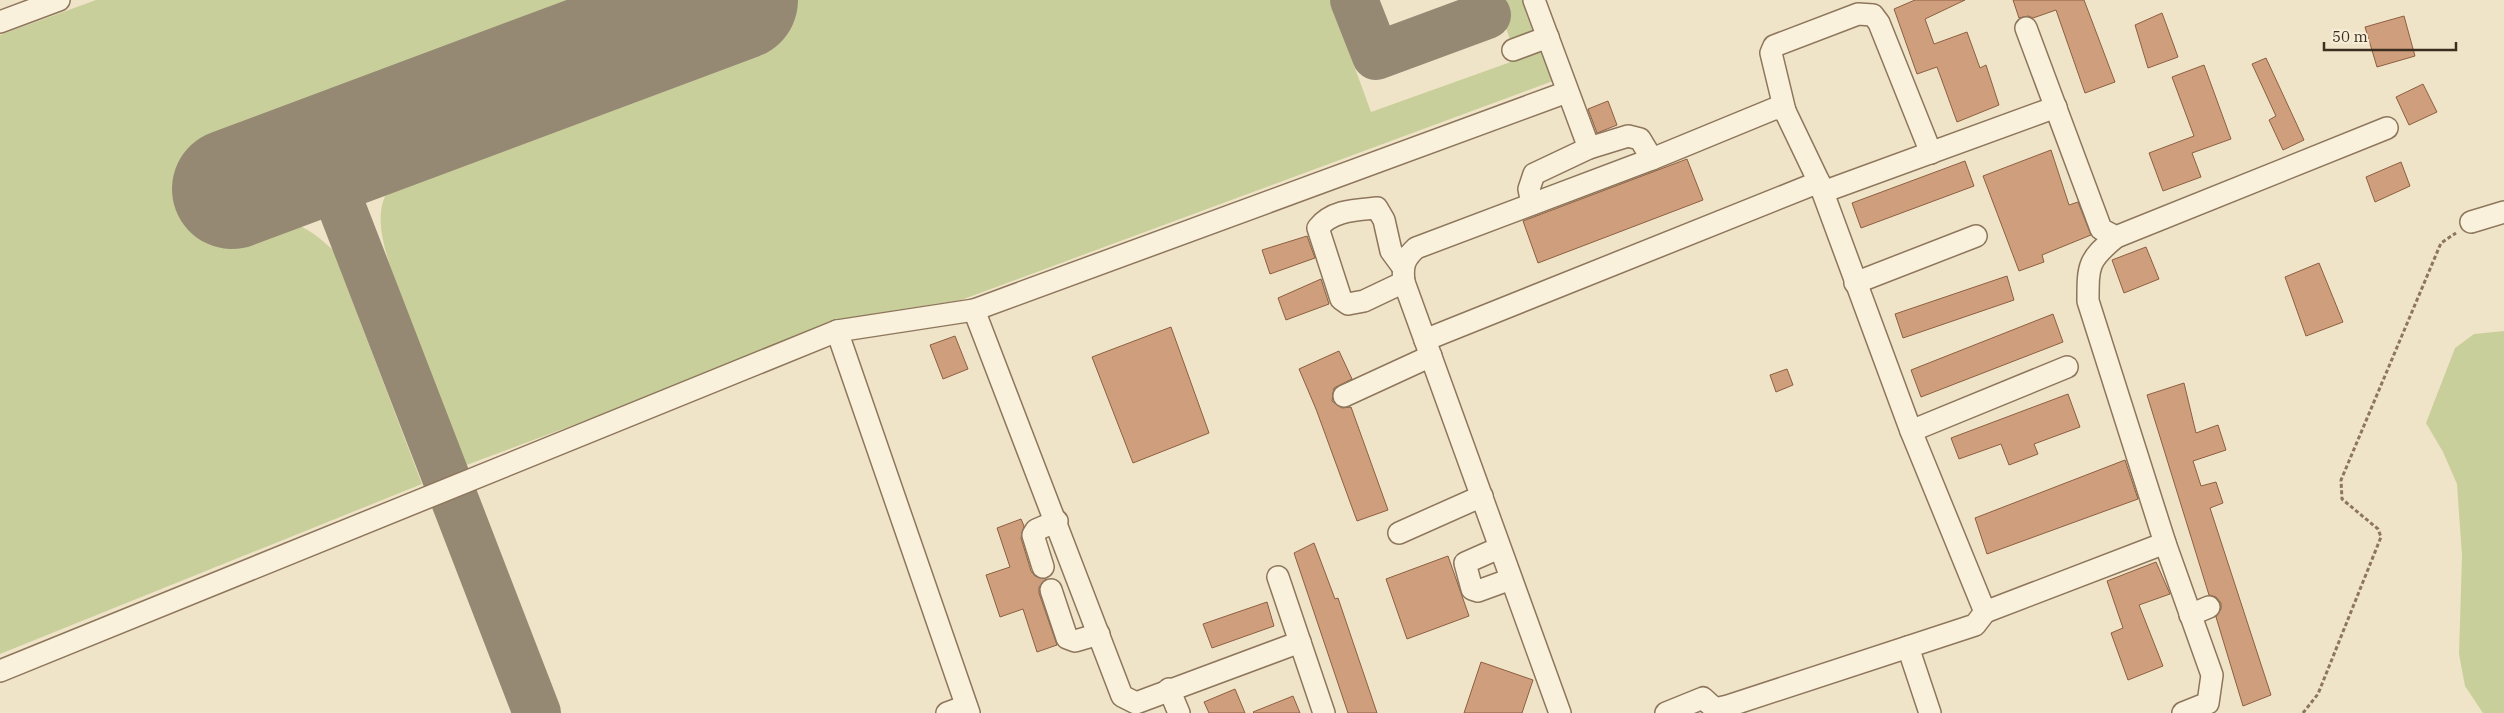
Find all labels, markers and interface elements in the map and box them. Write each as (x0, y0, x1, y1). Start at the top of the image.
scale bar (2324, 20, 2456, 52)
text: 50 m (2332, 27, 2368, 46)

